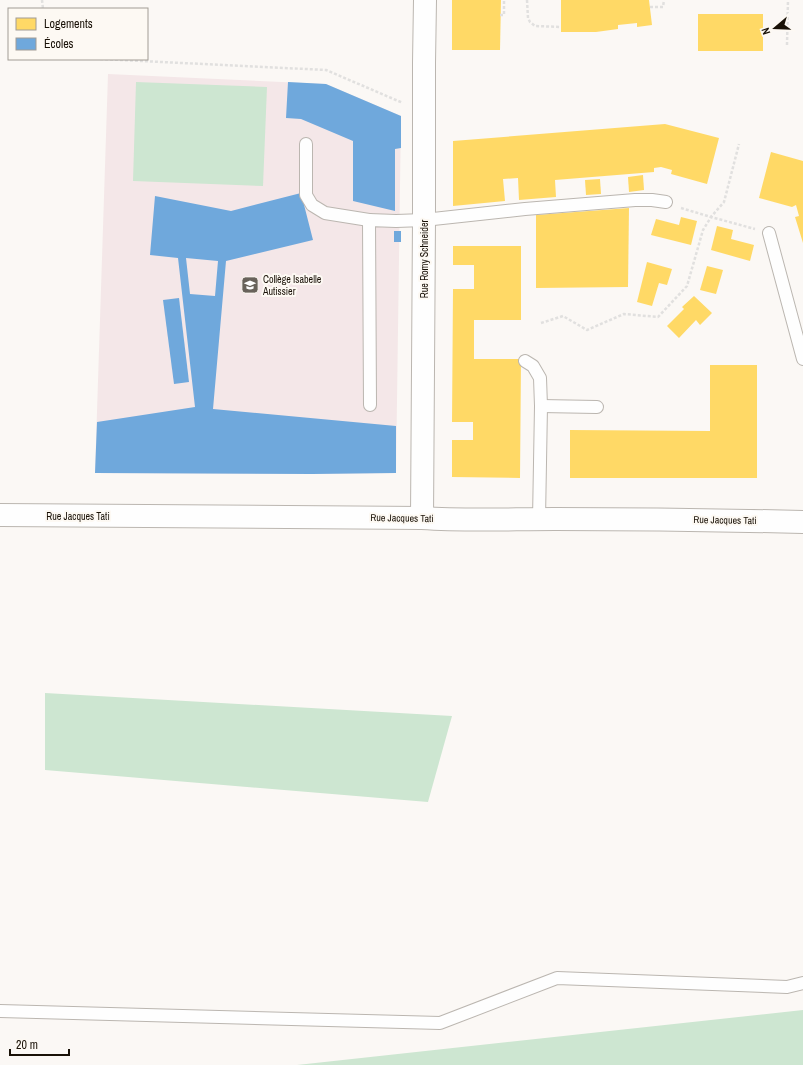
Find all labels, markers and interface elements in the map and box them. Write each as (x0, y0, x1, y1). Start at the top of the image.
legend (8, 8, 148, 60)
north arrow (755, 8, 795, 48)
text: Logements (44, 16, 93, 32)
text: N (758, 26, 773, 37)
text: Écoles (44, 36, 74, 52)
street label: Rue Romy Schneider (418, 220, 431, 298)
place label: Collège Isabelle Autissier (262, 273, 322, 298)
school or university icon: Collège Isabelle Autissier (240, 275, 260, 295)
street label: Rue Jacques Tati (46, 510, 110, 523)
street label: Rue Jacques Tati (370, 511, 434, 525)
street label: Rue Jacques Tati (693, 513, 757, 527)
scale bar (10, 1031, 69, 1057)
text: 20 m (16, 1037, 38, 1053)

